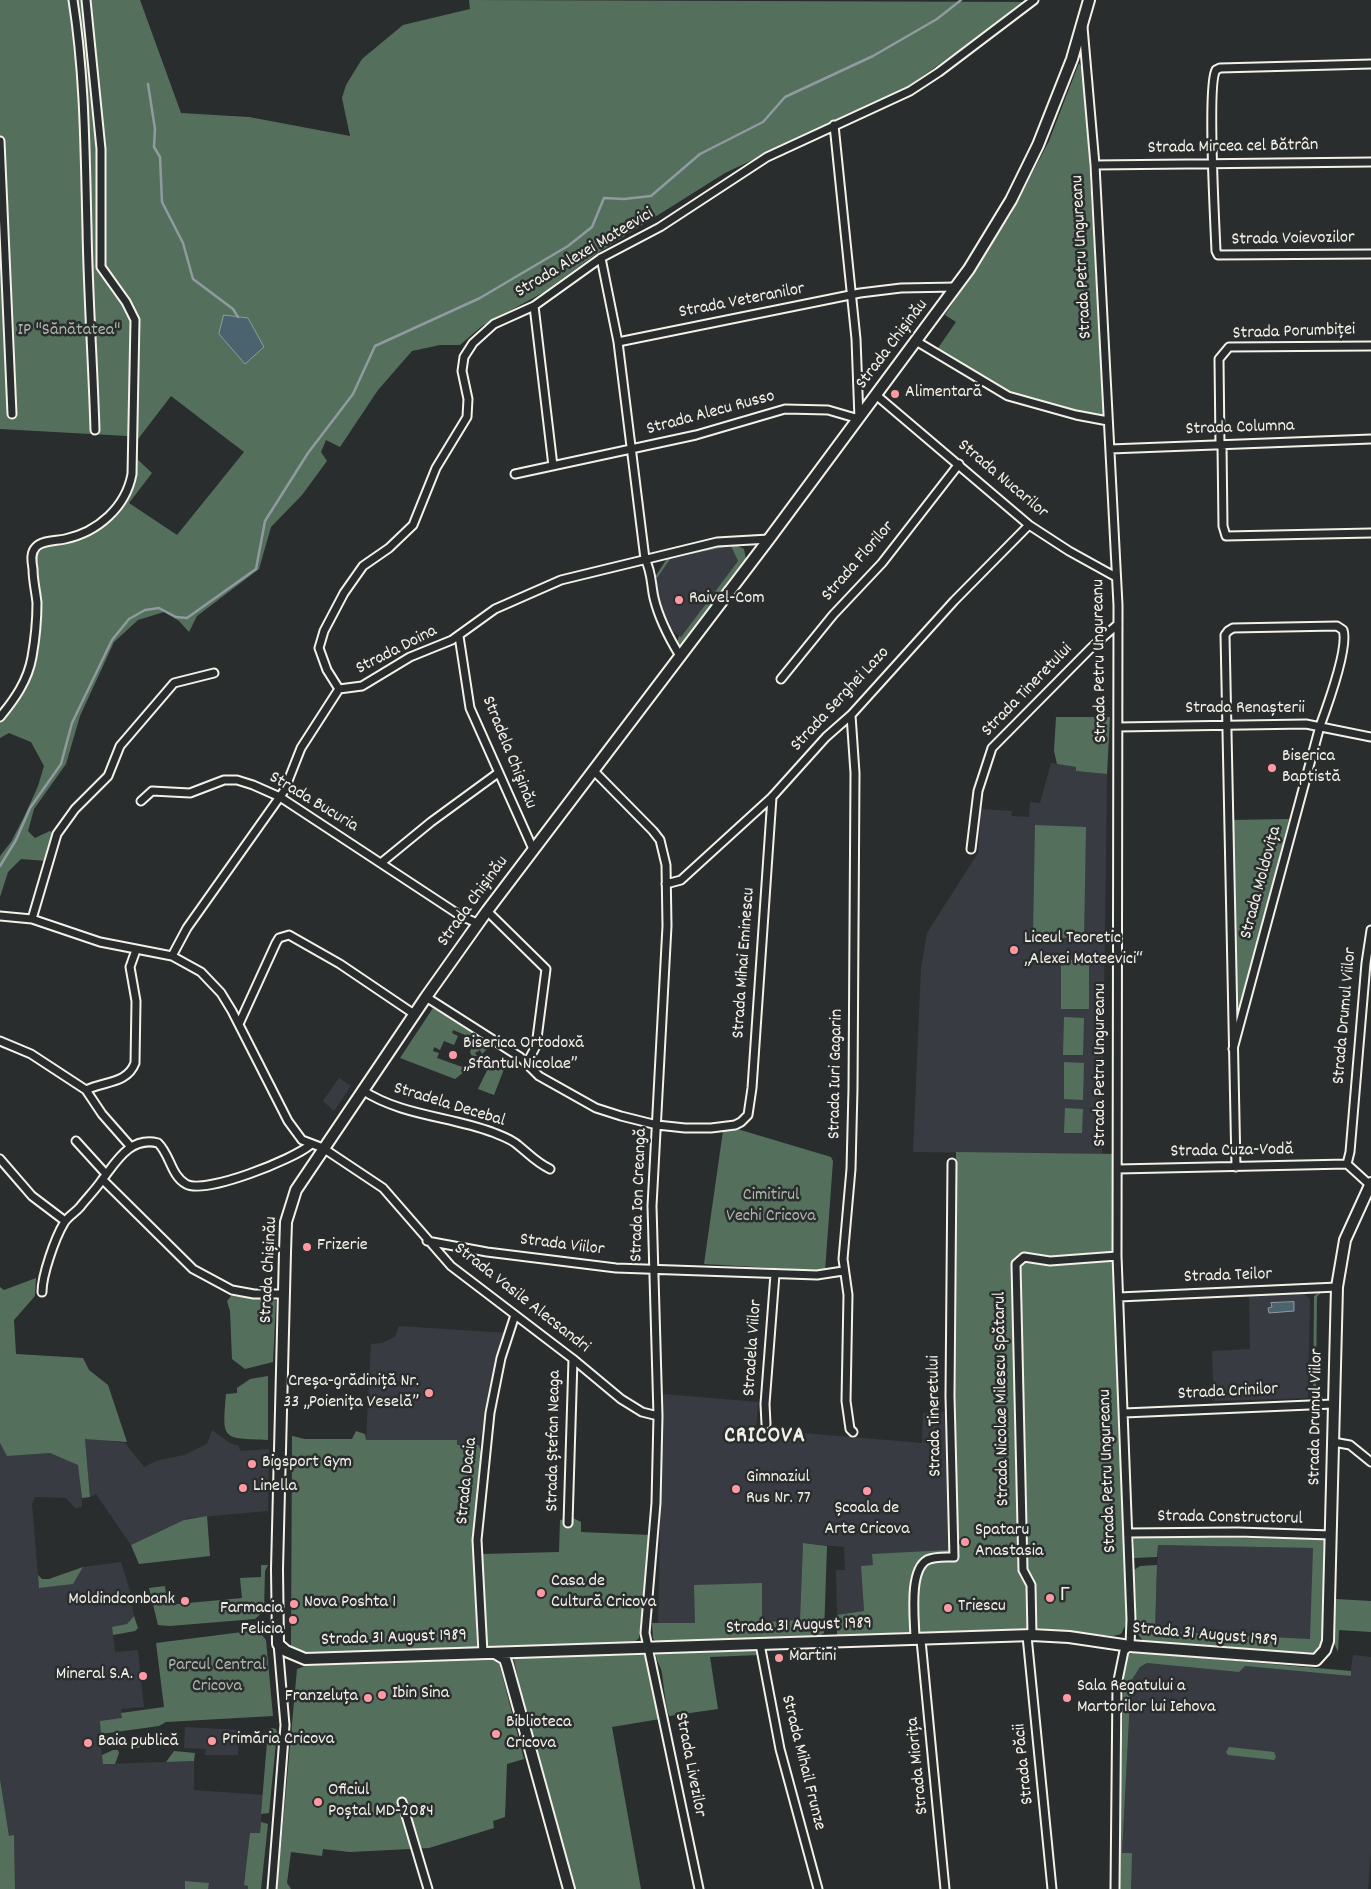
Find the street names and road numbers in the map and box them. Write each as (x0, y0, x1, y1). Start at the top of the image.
street label: Strada Mircea cel Bătrân (1148, 136, 1318, 160)
street label: Strada Petru Ungureanu (1068, 175, 1098, 339)
street label: Strada Alexei Mateevici (512, 204, 658, 304)
street label: Strada Voievozilor (1231, 228, 1355, 252)
street label: Strada Veteranilor (677, 279, 807, 325)
street label: Strada Chișinău (852, 296, 934, 394)
street label: Strada Porumbiței (1232, 320, 1356, 346)
street label: Strada Alecu Russo (645, 387, 777, 441)
street label: Strada Columna (1185, 416, 1295, 442)
street label: Strada Nucarilor (952, 436, 1052, 524)
street label: Strada Florilor (818, 517, 900, 607)
street label: Strada Petru Ungureanu (1089, 579, 1113, 743)
street label: Strada Doina (353, 621, 441, 681)
street label: Strada Tineretului (978, 640, 1078, 742)
street label: Strada Serghei Lazo (787, 643, 895, 757)
street label: Stradela Chişinău (476, 694, 540, 812)
street label: Strada Renașterii (1185, 699, 1305, 721)
street label: Strada Bucuria (264, 768, 362, 838)
street label: Strada Moldovița (1237, 824, 1287, 942)
street label: Strada Chișinău (434, 852, 514, 952)
street label: Strada Mihai Eminescu (729, 887, 761, 1039)
street label: Strada Drumul Viilor (1329, 947, 1363, 1085)
street label: Strada Petru Ungureanu (1091, 983, 1113, 1147)
street label: Strada Iuri Gagarin (825, 1009, 849, 1139)
street label: Stradela Decebal (390, 1079, 508, 1133)
street label: Strada Ion Creangă (627, 1128, 653, 1262)
street label: Strada Cuza-Vodă (1170, 1140, 1294, 1164)
street label: Strada Chișinău (256, 1216, 284, 1324)
street label: Strada Viilor (519, 1230, 605, 1262)
street label: Strada Vasile Alecsandri (449, 1239, 593, 1359)
street label: Strada Teilor (1184, 1265, 1272, 1289)
street label: Strada Nicolae Milescu Spătarul (990, 1291, 1016, 1507)
street label: Stradela Viilor (740, 1299, 768, 1397)
street label: Strada Drumul Viilor (1305, 1348, 1329, 1486)
street label: Strada Tineretului (924, 1355, 948, 1477)
street label: Strada Ștefan Neaga (543, 1370, 567, 1512)
street label: Strada Crinilor (1177, 1380, 1279, 1406)
street label: Strada Petru Ungureanu (1095, 1389, 1123, 1553)
street label: Strada Dacia (453, 1436, 483, 1526)
street label: Strada Constructorul (1157, 1507, 1303, 1531)
street label: Strada 31 August 1989 (726, 1614, 872, 1640)
street label: Strada 31 August 1989 (1131, 1619, 1279, 1653)
street label: Strada 31 August 1989 (321, 1626, 467, 1652)
street label: Strada Mihail Frunze (775, 1693, 829, 1833)
street label: Strada Livezilor (668, 1711, 710, 1819)
street label: Strada Miorița (903, 1716, 935, 1816)
street label: Strada Păcii (1010, 1722, 1040, 1806)

